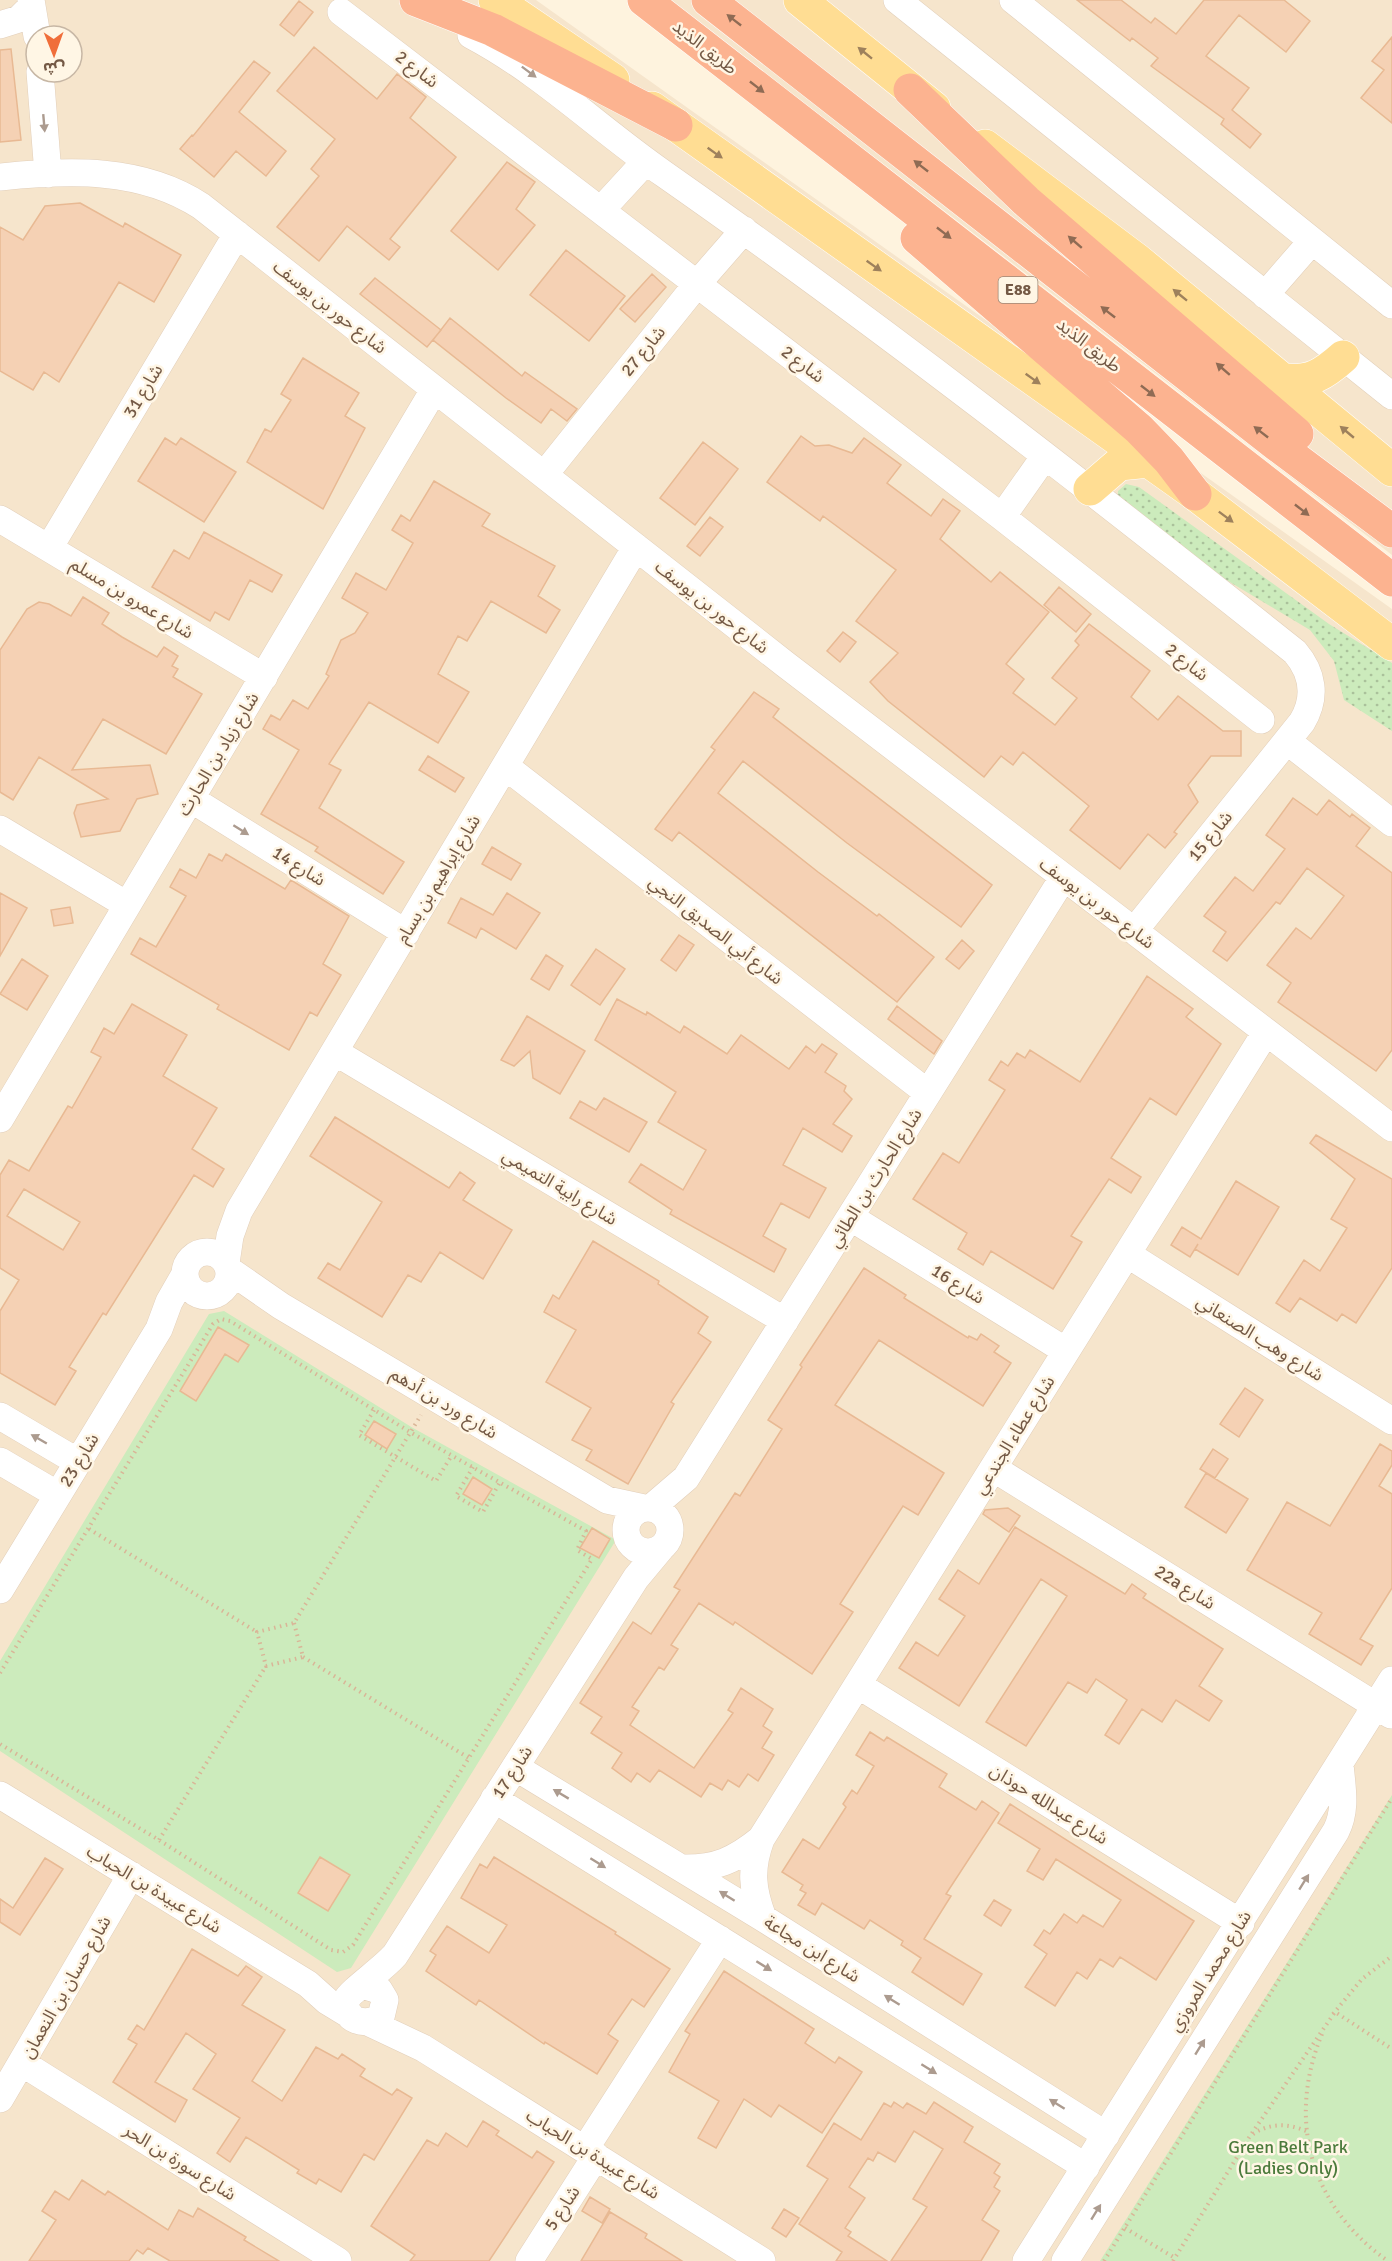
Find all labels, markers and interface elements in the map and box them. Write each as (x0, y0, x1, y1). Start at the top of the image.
one-way arrow (726, 14, 742, 27)
street label: طريق الذيد (668, 15, 742, 79)
north arrow (24, 24, 84, 84)
street label: شارع 2 (389, 46, 443, 95)
one-way arrow (857, 47, 872, 60)
text: ش (43, 58, 65, 78)
one-way arrow (520, 66, 536, 78)
one-way arrow (749, 81, 765, 94)
one-way arrow (39, 113, 48, 132)
one-way arrow (707, 147, 723, 159)
one-way arrow (913, 160, 929, 173)
one-way arrow (936, 226, 952, 239)
one-way arrow (1068, 236, 1083, 249)
street label: شارع حور بن يوسف (267, 256, 391, 361)
one-way arrow (866, 260, 882, 272)
road number: E88 (998, 277, 1038, 303)
one-way arrow (1173, 289, 1188, 302)
one-way arrow (1100, 306, 1116, 319)
street label: طريق الذيد (1052, 313, 1126, 377)
street label: شارع 27 (616, 321, 672, 383)
street label: شارع 2 (775, 341, 829, 390)
street label: شارع 31 (119, 360, 170, 423)
one-way arrow (1215, 363, 1231, 376)
one-way arrow (1025, 373, 1041, 385)
one-way arrow (1140, 384, 1156, 397)
one-way arrow (1340, 426, 1355, 439)
one-way arrow (1254, 427, 1269, 439)
one-way arrow (1295, 504, 1310, 516)
one-way arrow (1219, 510, 1234, 522)
street label: شارع عمرو بن مسلم (65, 553, 198, 646)
street label: شارع حور بن يوسف (649, 556, 773, 661)
street label: شارع 2 (1159, 638, 1213, 688)
street label: شارع زياد بن الحارث (172, 688, 266, 821)
street label: شارع 15 (1183, 806, 1239, 868)
street label: شارع إبراهيم بن بسام (391, 811, 488, 949)
one-way arrow (233, 825, 249, 836)
street label: شارع 14 (267, 841, 330, 893)
street label: شارع حور بن يوسف (1033, 853, 1159, 956)
street label: شارع أبي الصديق النجي (642, 870, 788, 992)
street label: شارع الحارث بن الطائي (823, 1104, 929, 1253)
street label: شارع رابية التميمي (497, 1144, 621, 1233)
street label: شارع 16 (926, 1259, 989, 1311)
street label: شارع وهب الصنعاني (1191, 1290, 1328, 1389)
street label: شارع ورد بن أدهم (385, 1362, 502, 1446)
street label: شارع عطاء الجندعي (969, 1372, 1062, 1500)
street label: شارع 23 (55, 1429, 106, 1492)
one-way arrow (31, 1433, 47, 1444)
street label: 22a شارع (1149, 1560, 1220, 1617)
street label: شارع 17 (487, 1741, 540, 1804)
street label: شارع عبدالله حوذان (984, 1759, 1112, 1852)
one-way arrow (553, 1789, 569, 1800)
street label: شارع عبيدة بن الحباب (81, 1840, 225, 1941)
one-way arrow (590, 1857, 606, 1868)
one-way arrow (1298, 1874, 1309, 1890)
one-way arrow (719, 1891, 735, 1902)
street label: شارع محمد المروزي (1164, 1906, 1259, 2037)
street label: شارع ابن مجاعة (758, 1911, 864, 1990)
street label: شارع حسان بن النعمان (16, 1912, 118, 2064)
one-way arrow (756, 1960, 772, 1971)
one-way arrow (884, 1995, 900, 2006)
one-way arrow (1194, 2039, 1205, 2055)
one-way arrow (921, 2063, 937, 2074)
one-way arrow (1049, 2099, 1065, 2110)
street label: شارع عبيدة بن الحباب (521, 2104, 664, 2207)
street label: شارع سورة بن الحر (117, 2118, 240, 2208)
park label: Green Belt Park (Ladies Only) (1228, 2136, 1348, 2179)
street label: شارع 5 (539, 2182, 587, 2236)
one-way arrow (1090, 2203, 1101, 2220)

